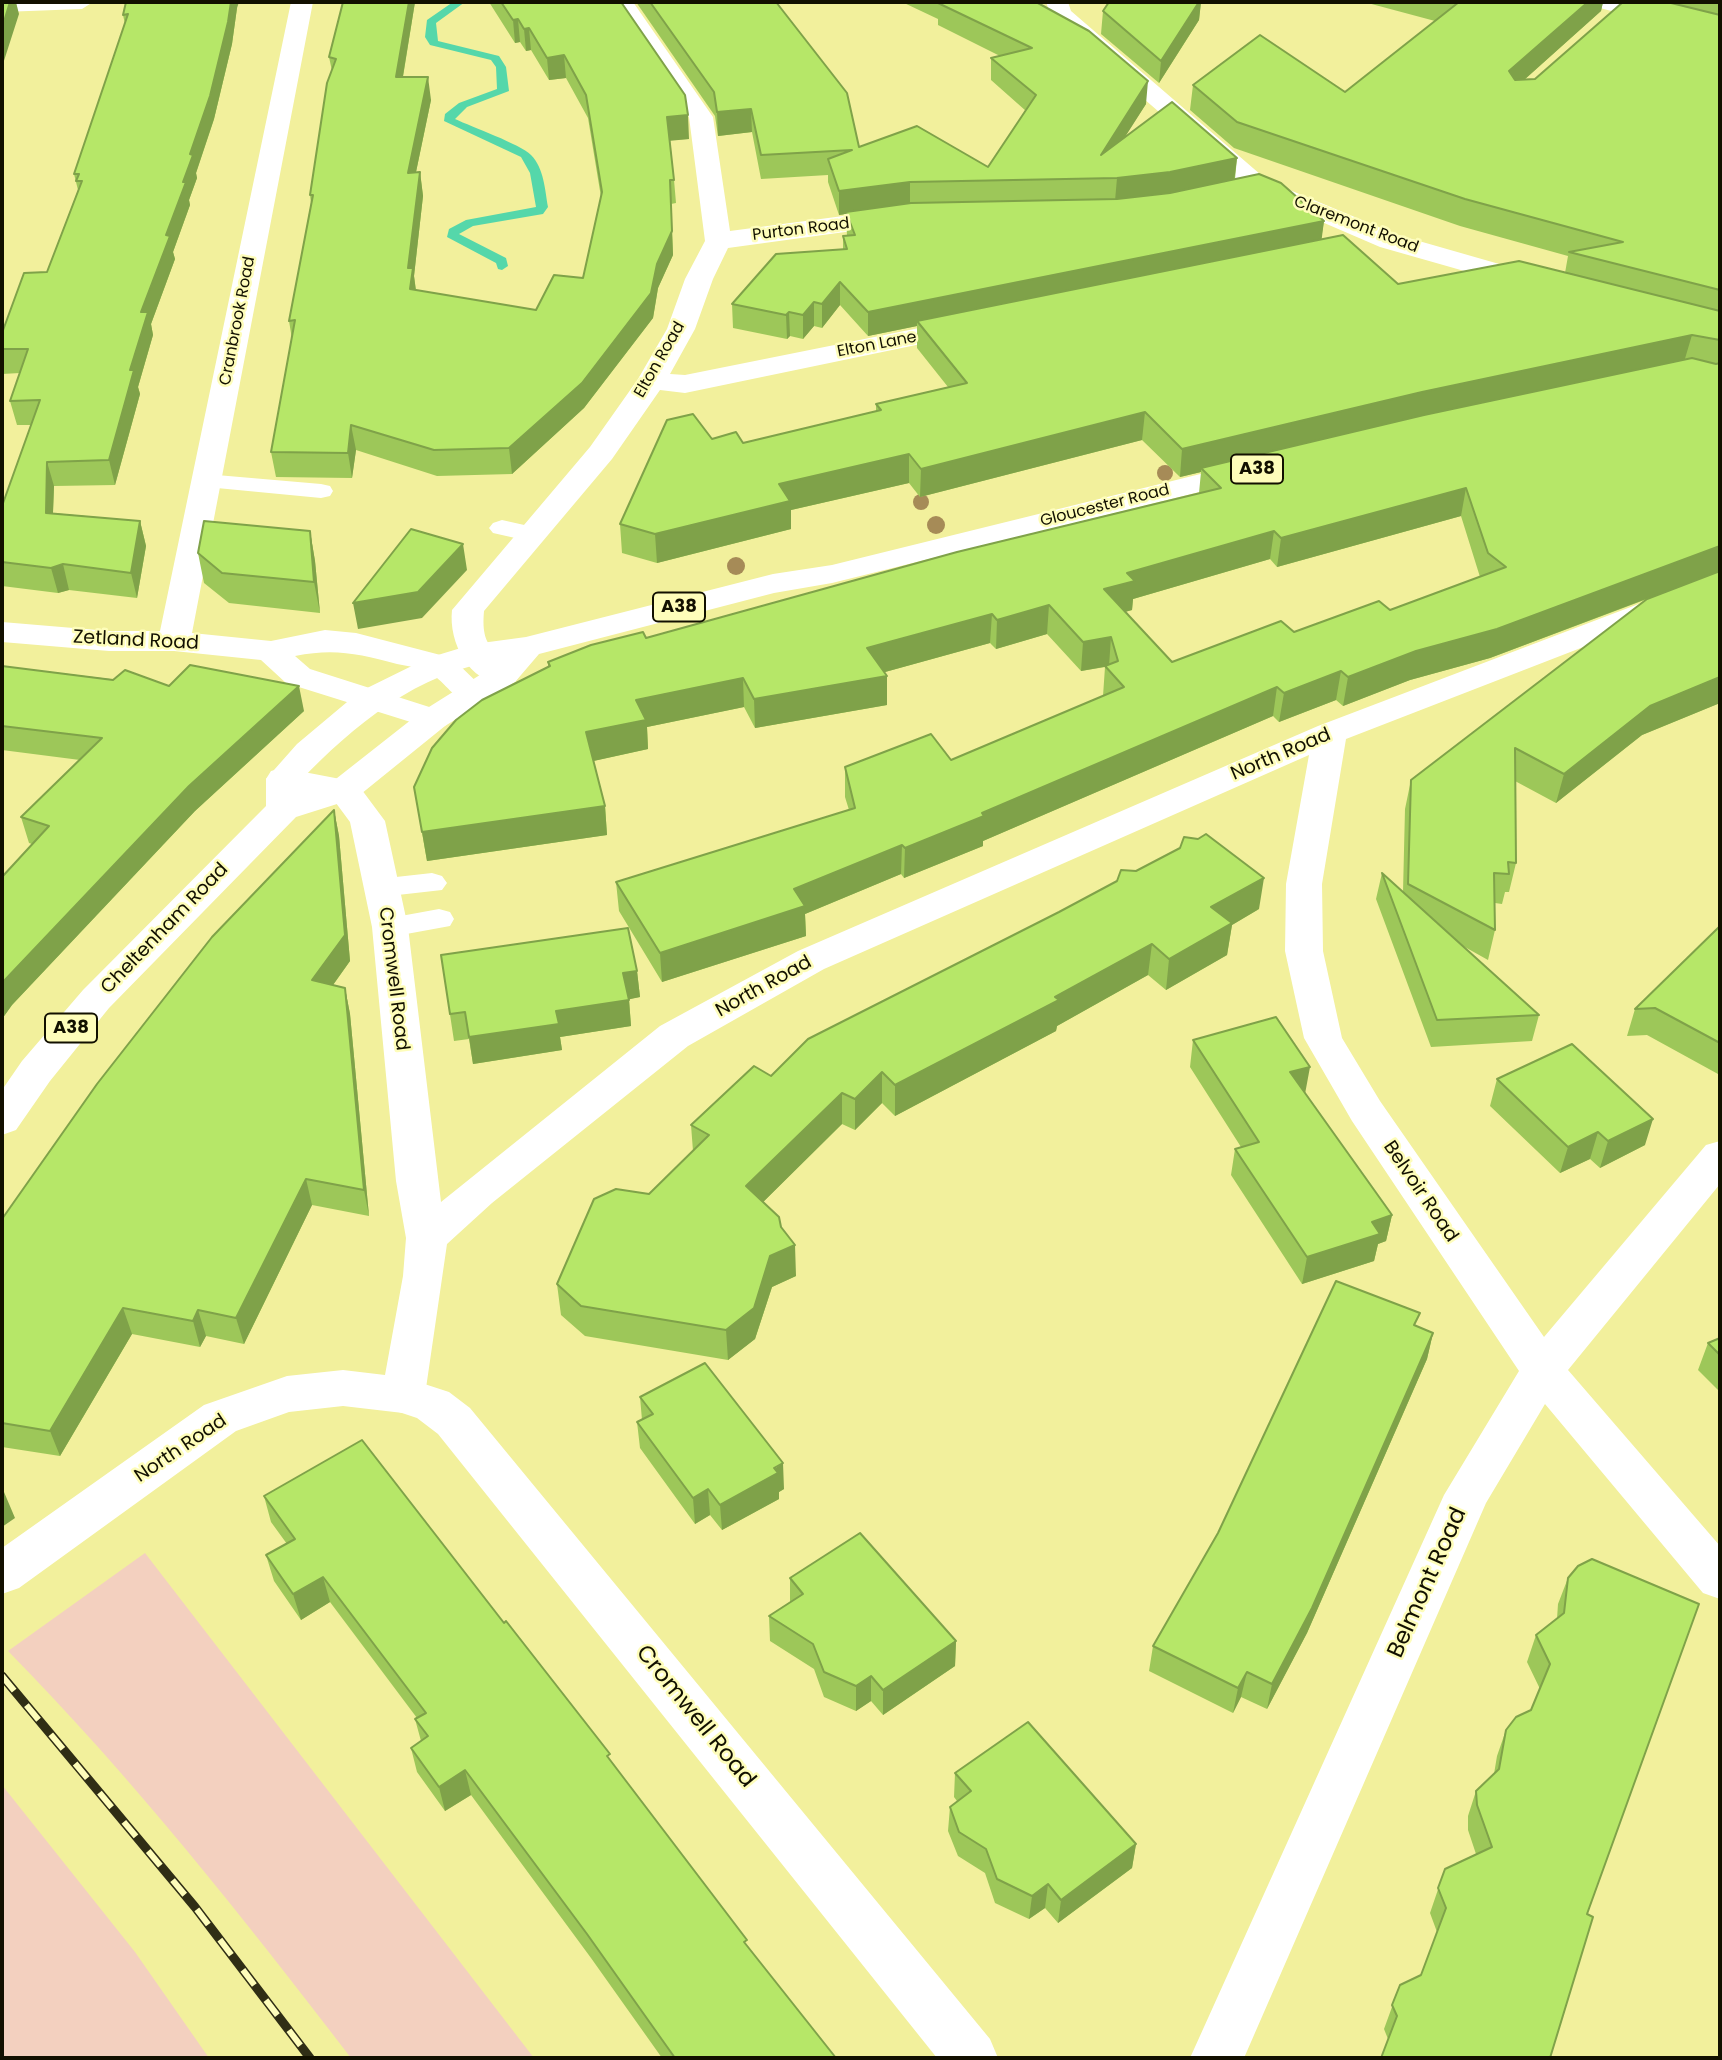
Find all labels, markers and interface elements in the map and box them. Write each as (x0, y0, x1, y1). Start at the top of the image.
street label: Claremont Road (1291, 192, 1421, 258)
street label: Purton Road (751, 215, 851, 245)
street label: Cranbrook Road (216, 255, 260, 387)
street label: Elton Road (631, 319, 689, 401)
street label: Elton Lane (836, 328, 918, 362)
road number: A38 (1231, 454, 1283, 484)
street label: Gloucester Road (1038, 481, 1172, 531)
road number: A38 (653, 592, 705, 622)
street label: Zetland Road (73, 626, 199, 656)
street label: North Road (1228, 724, 1334, 786)
street label: Cheltenham Road (97, 859, 233, 999)
street label: Cromwell Road (373, 906, 413, 1052)
street label: North Road (712, 951, 816, 1023)
road number: A38 (45, 1014, 97, 1042)
street label: Belvoir Road (1378, 1137, 1462, 1247)
street label: North Road (131, 1410, 231, 1488)
street label: Belmont Road (1383, 1504, 1473, 1662)
street label: Cromwell Road (629, 1640, 761, 1794)

